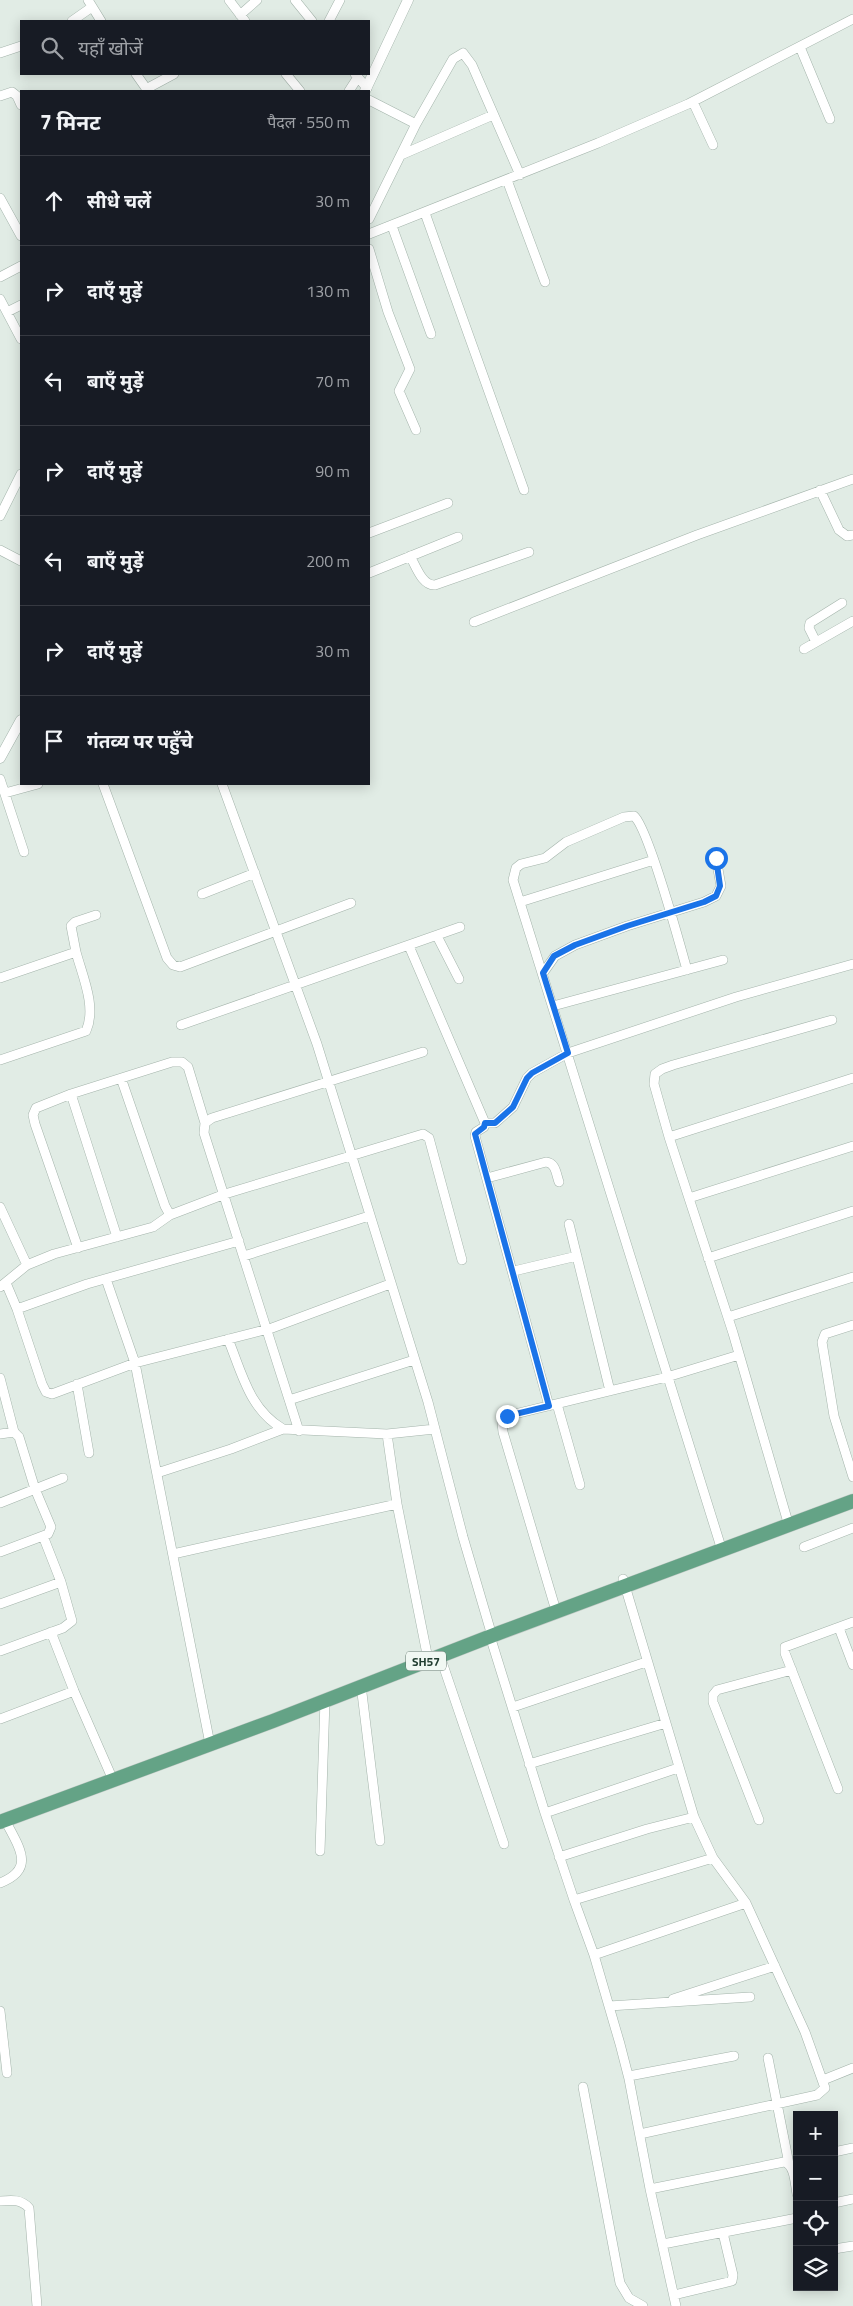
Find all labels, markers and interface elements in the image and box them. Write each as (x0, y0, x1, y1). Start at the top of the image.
search box (20, 20, 370, 75)
text: यहाँ खोजें (78, 33, 143, 62)
icon: search (38, 34, 66, 62)
text: 7 मिनट (40, 106, 100, 138)
text: पैदल · 550 m (267, 110, 350, 134)
text: सीधे चलें (87, 186, 151, 215)
icon: ahead (40, 187, 68, 215)
text: 30 m (315, 189, 350, 213)
text: दाएँ मुड़ें (87, 276, 142, 305)
icon: right (40, 277, 68, 305)
text: 130 m (306, 279, 350, 303)
text: बाएँ मुड़ें (87, 366, 143, 395)
icon: left (40, 367, 68, 395)
text: 70 m (315, 369, 350, 393)
text: दाएँ मुड़ें (87, 456, 142, 485)
icon: right (40, 457, 68, 485)
text: 90 m (315, 459, 350, 483)
text: बाएँ मुड़ें (87, 546, 143, 575)
icon: left (40, 547, 68, 575)
text: 200 m (306, 549, 350, 573)
text: दाएँ मुड़ें (87, 636, 142, 665)
icon: right (40, 637, 68, 665)
text: 30 m (315, 639, 350, 663)
text: गंतव्य पर पहुँचे (87, 726, 193, 755)
icon: arrive (40, 727, 68, 755)
route start (705, 847, 728, 870)
route end (496, 1405, 519, 1428)
road number: SH57 (406, 1652, 446, 1670)
map controls (793, 2111, 838, 2291)
button: + (793, 2111, 838, 2156)
button: − (793, 2156, 838, 2201)
button: locate (793, 2201, 838, 2246)
button: layers (793, 2246, 838, 2291)

